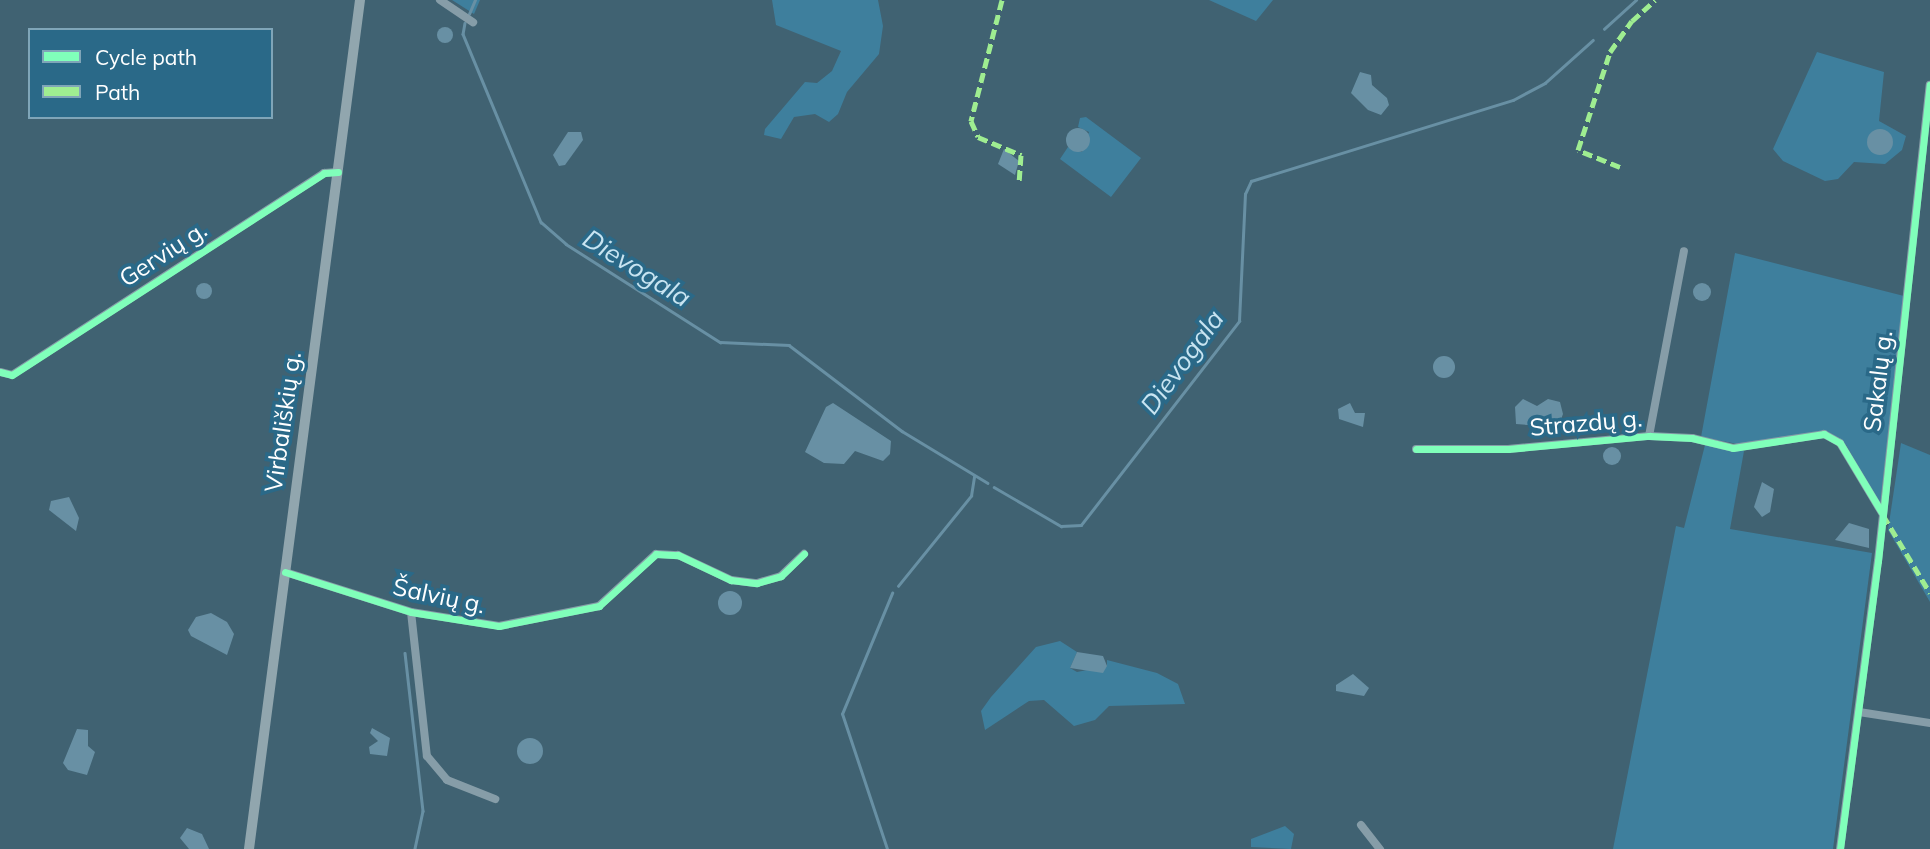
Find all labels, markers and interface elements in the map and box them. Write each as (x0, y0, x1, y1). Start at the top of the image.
legend (28, 28, 273, 119)
text: Cycle path (95, 44, 197, 70)
text: Path (95, 79, 140, 105)
street label: Gervių g. (114, 215, 212, 293)
water label: Dievogala (577, 223, 697, 313)
water label: Dievogala (1134, 304, 1230, 420)
street label: Sakalų g. (1858, 329, 1898, 433)
street label: Virbališkių g. (259, 350, 307, 494)
street label: Strazdų g. (1528, 404, 1644, 442)
street label: Šalvių g. (390, 572, 488, 620)

